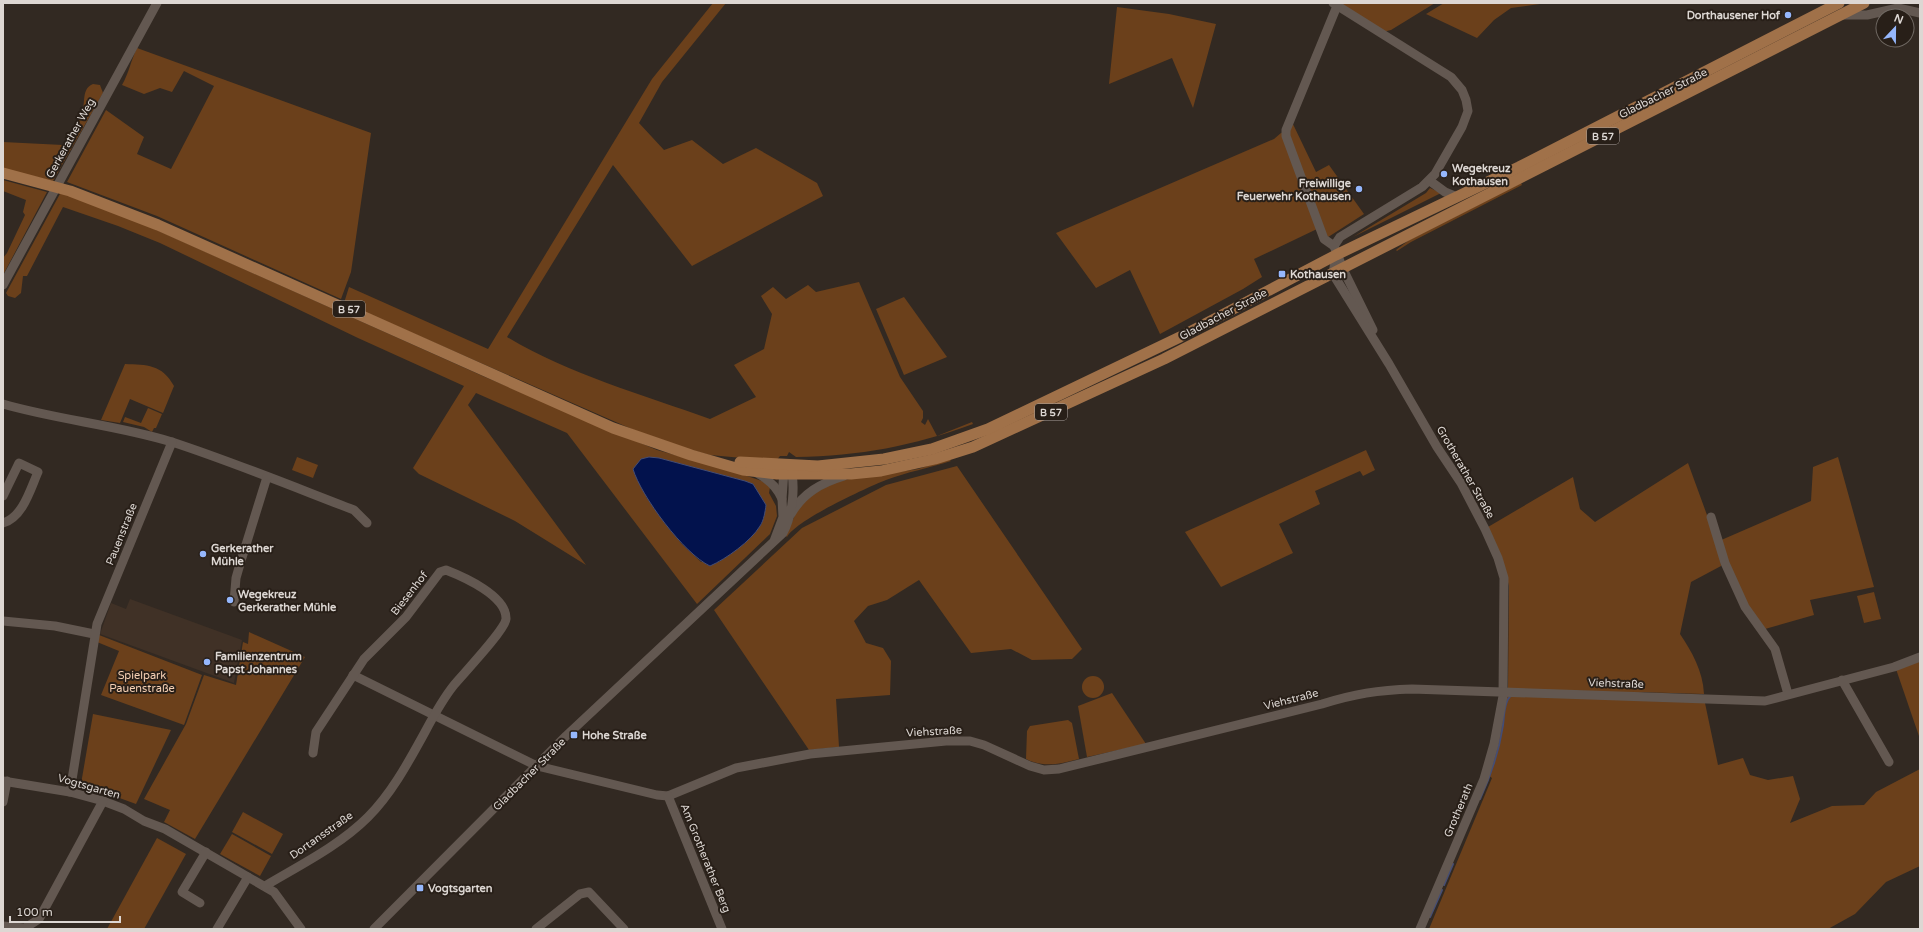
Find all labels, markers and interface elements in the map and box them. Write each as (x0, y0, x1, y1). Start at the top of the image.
north arrow (1875, 8, 1915, 48)
place label: Dorthausener Hof (1687, 9, 1781, 22)
marker: Dorthausener Hof (1783, 10, 1793, 20)
text: N (1892, 12, 1905, 27)
street label: Gladbacher Straße (1617, 66, 1709, 121)
street label: Gerkerather Weg (43, 96, 98, 180)
road number: B 57 (1587, 128, 1619, 144)
place label: Wegekreuz Kothausen (1452, 162, 1511, 188)
marker: Wegekreuz Kothausen (1439, 169, 1449, 179)
place label: Freiwillige Feuerwehr Kothausen (1237, 177, 1352, 203)
marker: Freiwillige Feuerwehr Kothausen (1354, 184, 1364, 194)
place label: Kothausen (1290, 268, 1346, 281)
marker: Kothausen (1277, 269, 1287, 279)
street label: Gladbacher Straße (1177, 286, 1269, 343)
road number: B 57 (333, 301, 365, 317)
road number: B 57 (1035, 404, 1067, 420)
street label: Grotherather Straße (1434, 424, 1497, 521)
street label: Pauenstraße (103, 501, 140, 567)
place label: Gerkerather Mühle (211, 542, 274, 568)
marker: Gerkerather Mühle (198, 549, 208, 559)
street label: Biesenhof (388, 568, 431, 618)
place label: Wegekreuz Gerkerather Mühle (238, 588, 337, 614)
marker: Wegekreuz Gerkerather Mühle (225, 595, 235, 605)
place label: Familienzentrum Papst Johannes (215, 650, 302, 677)
marker: Familienzentrum Papst Johannes (202, 657, 212, 667)
park label: Spielpark Pauenstraße (109, 669, 175, 695)
street label: Viehstraße (1588, 676, 1644, 691)
street label: Viehstraße (1262, 686, 1320, 713)
street label: Viehstraße (906, 724, 962, 739)
place label: Hohe Straße (582, 729, 647, 742)
marker: Hohe Straße (569, 730, 579, 740)
street label: Gladbacher Straße (490, 735, 568, 813)
street label: Vogtsgarten (56, 771, 122, 802)
street label: Grotherath (1441, 781, 1476, 839)
street label: Am Grotherather Berg (678, 802, 733, 915)
street label: Dortansstraße (287, 809, 355, 862)
place label: Vogtsgarten (428, 882, 493, 896)
marker: Vogtsgarten (415, 883, 425, 893)
scale bar (10, 898, 120, 924)
text: 100 m (16, 905, 53, 919)

